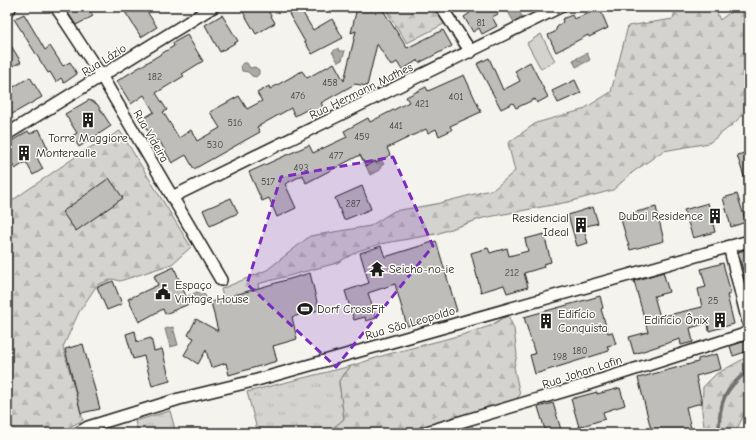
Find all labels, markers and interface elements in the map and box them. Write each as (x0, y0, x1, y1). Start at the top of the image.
house number: 81 (476, 17, 486, 29)
street label: Rua Lázio (79, 41, 129, 79)
street label: Rua Hermann Mathes (307, 60, 415, 122)
house number: 182 (148, 71, 162, 83)
house number: 458 (322, 77, 338, 89)
house number: 476 (291, 90, 305, 102)
house number: 401 (449, 91, 463, 103)
house number: 421 (415, 98, 429, 110)
street label: Rua Videira (130, 107, 172, 165)
building icon: Torre Maggiore (79, 111, 97, 129)
house number: 516 (228, 117, 242, 129)
house number: 441 (389, 120, 403, 132)
place label: Torre Maggiore (48, 131, 128, 145)
house number: 459 (354, 131, 370, 143)
house number: 530 (207, 139, 223, 151)
building icon: Monterealle (15, 144, 33, 162)
place label: Monterealle (36, 146, 96, 160)
house number: 477 (329, 150, 343, 162)
house number: 493 (293, 162, 309, 174)
house number: 517 (261, 176, 275, 188)
house number: 287 (345, 198, 361, 210)
building icon: Dubai Residence (706, 207, 724, 225)
place label: Dubai Residence (618, 209, 703, 223)
place label: Residencial Ideal (512, 211, 569, 239)
building icon: Residencial Ideal (572, 216, 590, 234)
temple icon: Seicho-no-ie (368, 260, 386, 278)
place label: Seicho-no-ie (389, 262, 454, 276)
house number: 212 (505, 267, 519, 279)
place label: Espaço Vintage House (175, 278, 249, 306)
public building icon: Espaço Vintage House (154, 283, 172, 301)
house number: 25 (708, 295, 718, 307)
sports icon: Dorf CrossFit (296, 300, 314, 318)
place label: Dorf CrossFit (317, 302, 385, 316)
street label: Rua São Leopoldo (363, 303, 457, 343)
place label: Edifício Conquista (558, 307, 608, 335)
building icon: Edifício Ônix (711, 311, 729, 329)
building icon: Edifício Conquista (537, 312, 555, 330)
place label: Edifício Ônix (644, 313, 708, 327)
house number: 180 (572, 345, 588, 357)
house number: 198 (553, 351, 567, 363)
street label: Rua Johan Lafin (540, 352, 624, 392)

